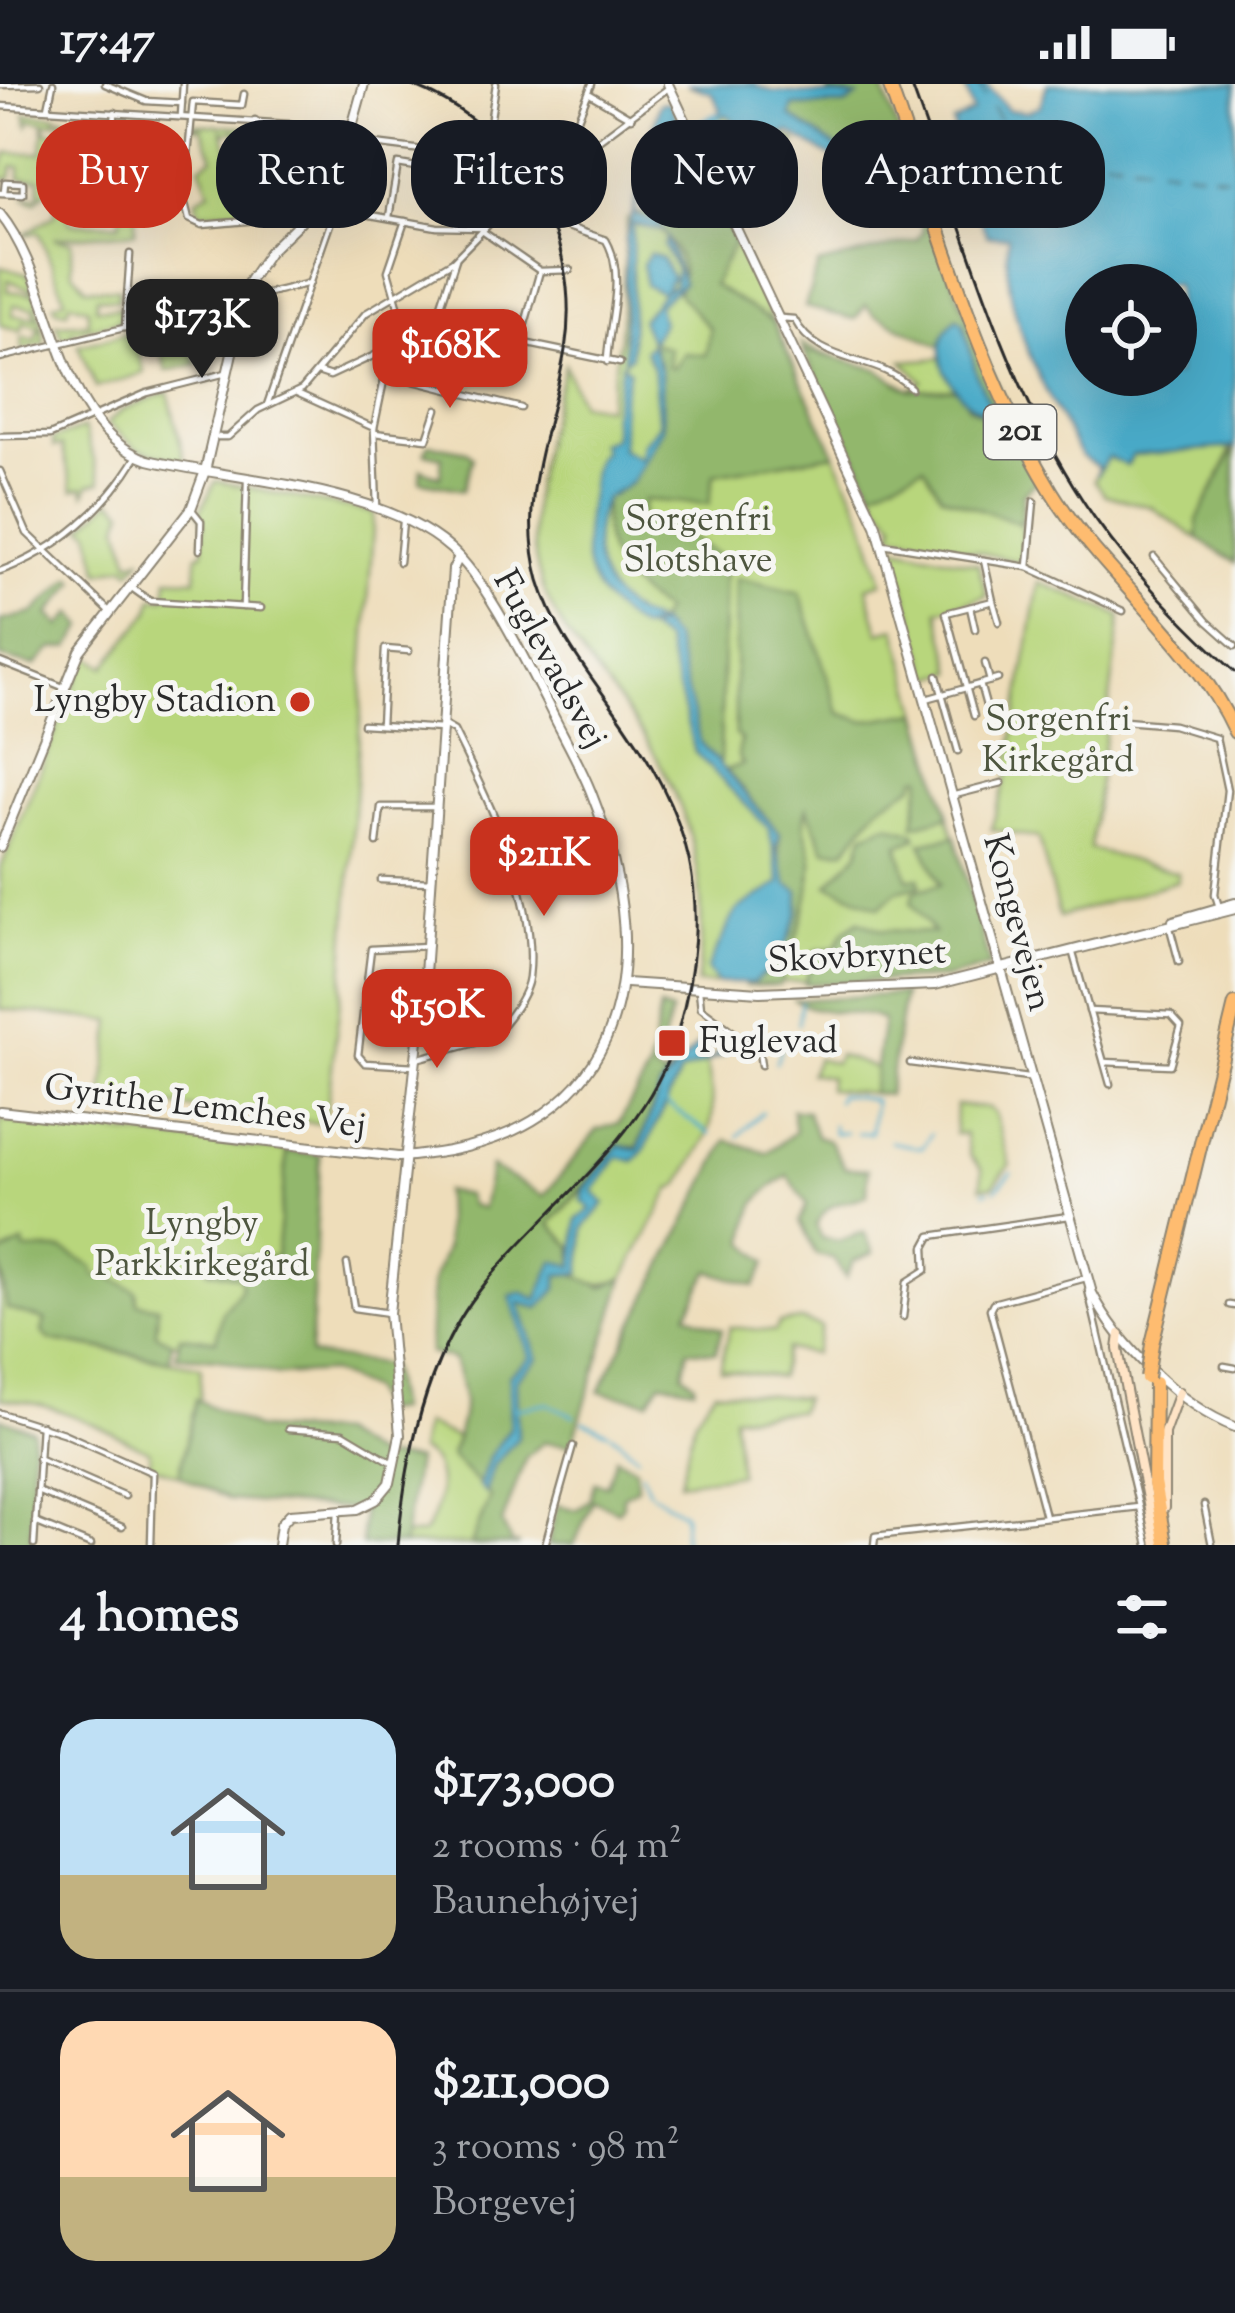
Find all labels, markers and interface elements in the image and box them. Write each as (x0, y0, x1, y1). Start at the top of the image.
text: 17:47 (60, 10, 155, 75)
chip: Buy (36, 120, 192, 228)
chip: Rent (216, 120, 387, 228)
chip: Filters (411, 120, 607, 228)
chip: New (631, 120, 798, 228)
chip: Apartment (822, 120, 1105, 228)
map controls (1065, 264, 1197, 396)
button: locate (1065, 264, 1197, 396)
pin: $173K (118, 279, 286, 381)
text: $173K (153, 290, 251, 346)
pin: $168K (366, 309, 534, 411)
text: $168K (399, 320, 501, 376)
road number: 201 (984, 405, 1056, 459)
park label: Sorgenfri Slotshave (624, 495, 772, 588)
street label: Fuglevadsvej (478, 561, 620, 759)
place label: Lyngby Stadion (34, 676, 276, 728)
marker: Lyngby Stadion (287, 689, 313, 715)
park label: Sorgenfri Kirkegård (982, 695, 1134, 788)
pin: $211K (460, 817, 628, 919)
text: $211K (497, 828, 591, 884)
street label: Kongevejen (967, 829, 1065, 1017)
street label: Skovbrynet (766, 927, 948, 989)
pin: $150K (353, 969, 521, 1071)
text: $150K (389, 980, 485, 1036)
place label: Fuglevad (699, 1017, 838, 1069)
marker: Fuglevad (656, 1027, 688, 1059)
street label: Gyrithe Lemches Vej (41, 1062, 369, 1154)
park label: Lyngby Parkkirkegård (94, 1199, 310, 1292)
text: 4 homes (60, 1581, 239, 1654)
icon: filters (1109, 1584, 1175, 1650)
text: $173,000 (432, 1747, 615, 1820)
icon: home (156, 1767, 300, 1911)
text: 2 rooms · 64 m² (432, 1820, 682, 1876)
text: Baunehøjvej (432, 1876, 640, 1932)
text: $211,000 (432, 2048, 610, 2121)
icon: home (156, 2069, 300, 2213)
text: 3 rooms · 98 m² (432, 2121, 680, 2177)
text: Borgevej (432, 2177, 577, 2233)

